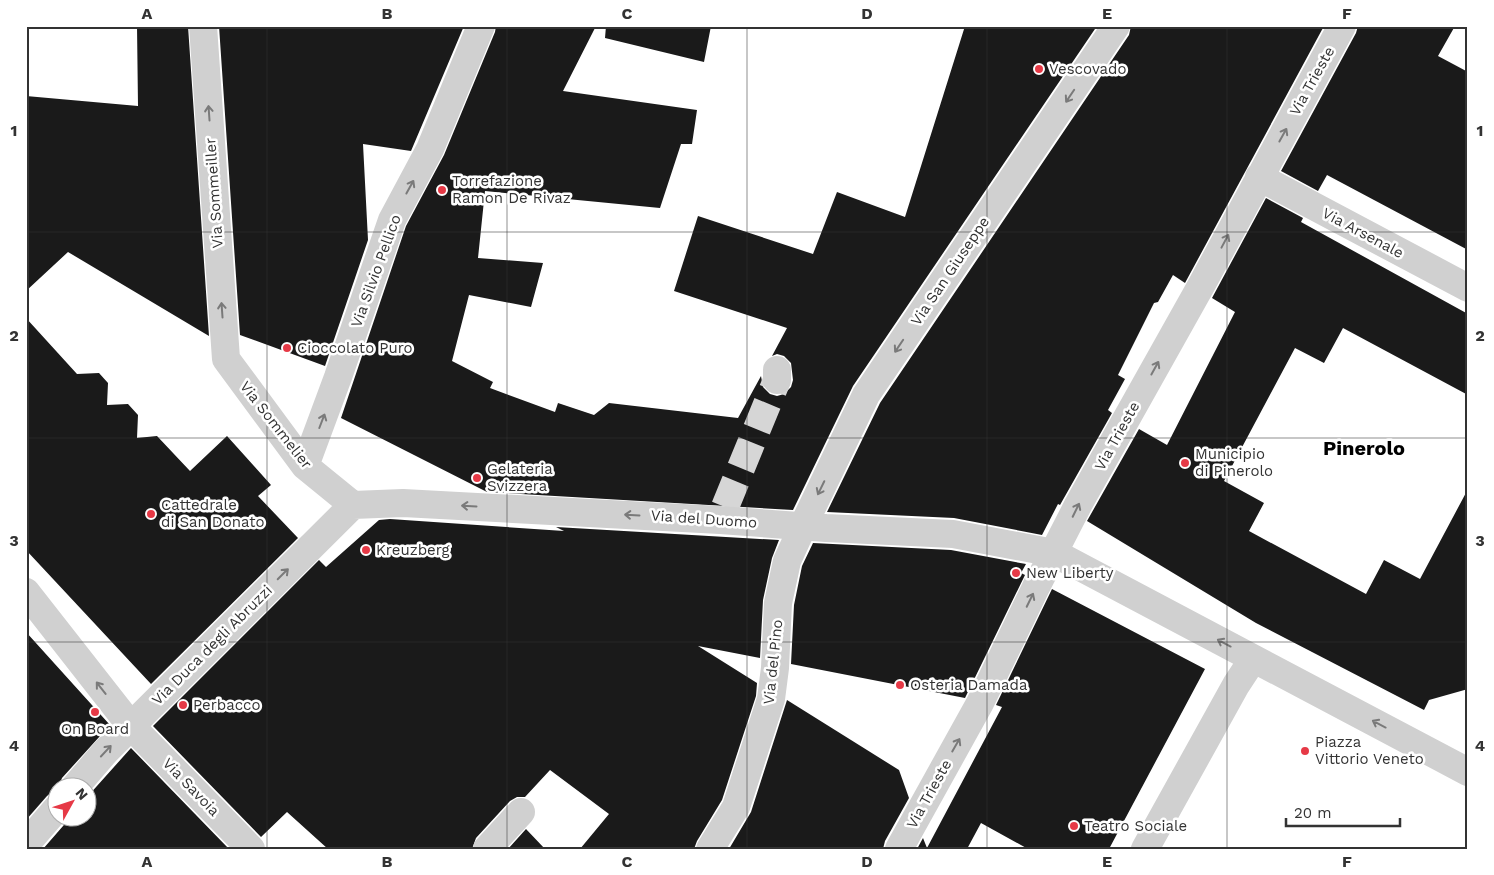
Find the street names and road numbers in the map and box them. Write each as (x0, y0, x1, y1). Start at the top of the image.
street label: Via Trieste (1286, 43, 1338, 119)
street label: Via Sommeiller (201, 137, 227, 249)
street label: Via Arsenale (1319, 204, 1407, 262)
street label: Via Silvio Pellico (347, 212, 405, 330)
street label: Via San Giuseppe (907, 213, 993, 329)
street label: Via Sommelier (236, 378, 316, 472)
street label: Via Trieste (1091, 398, 1143, 474)
street label: Via del Duomo (650, 506, 758, 532)
street label: Via Duca degli Abruzzi (148, 581, 276, 709)
street label: Via del Pino (760, 618, 786, 706)
street label: Via Savoia (159, 754, 224, 820)
street label: Via Trieste (903, 756, 955, 832)

